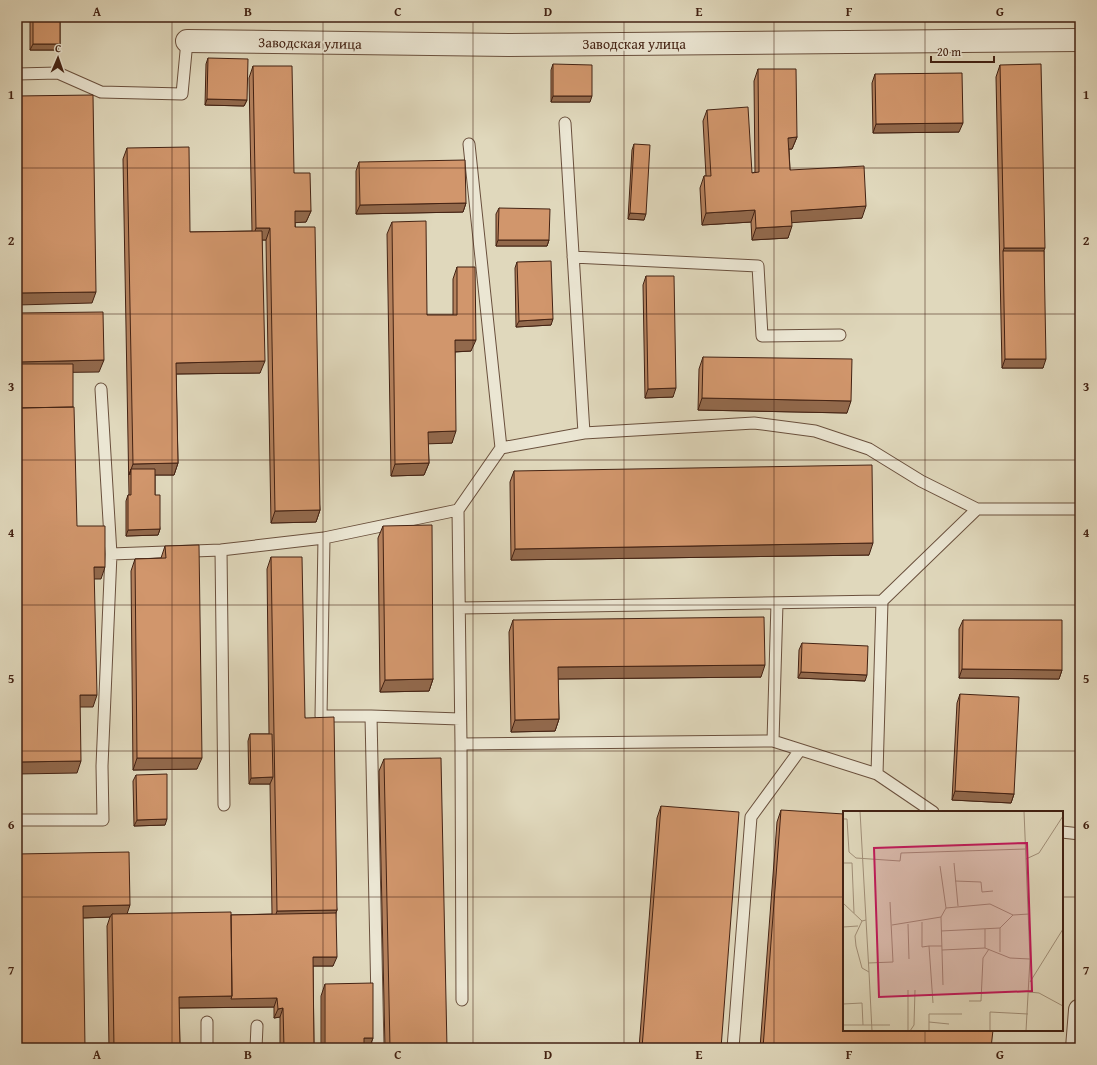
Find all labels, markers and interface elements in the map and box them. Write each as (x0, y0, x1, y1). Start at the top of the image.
text: A (93, 2, 102, 21)
text: B (244, 2, 252, 21)
text: C (394, 2, 402, 21)
text: D (544, 2, 552, 21)
text: E (696, 2, 703, 21)
text: F (846, 2, 853, 21)
text: G (996, 2, 1004, 21)
street label: Заводская улица (258, 32, 362, 54)
street label: Заводская улица (582, 34, 686, 54)
north arrow (38, 38, 78, 78)
scale bar (931, 38, 994, 64)
text: С (55, 40, 62, 56)
text: 20 m (937, 43, 961, 60)
text: 1 (8, 85, 14, 104)
text: 1 (1083, 85, 1089, 104)
text: 2 (8, 231, 15, 250)
text: 2 (1083, 231, 1090, 250)
text: 3 (8, 377, 14, 396)
text: 3 (1083, 377, 1089, 396)
text: 4 (8, 523, 15, 542)
text: 4 (1083, 523, 1090, 542)
text: 5 (8, 669, 15, 688)
text: 5 (1083, 669, 1090, 688)
inset map (843, 811, 1063, 1031)
text: 6 (8, 815, 15, 834)
text: 6 (1083, 815, 1090, 834)
text: 7 (8, 961, 15, 980)
text: 7 (1083, 961, 1090, 980)
text: A (93, 1045, 102, 1064)
text: B (244, 1045, 252, 1064)
text: C (394, 1045, 402, 1064)
text: D (544, 1045, 552, 1064)
text: E (696, 1045, 703, 1064)
text: F (846, 1045, 853, 1064)
text: G (996, 1045, 1004, 1064)

